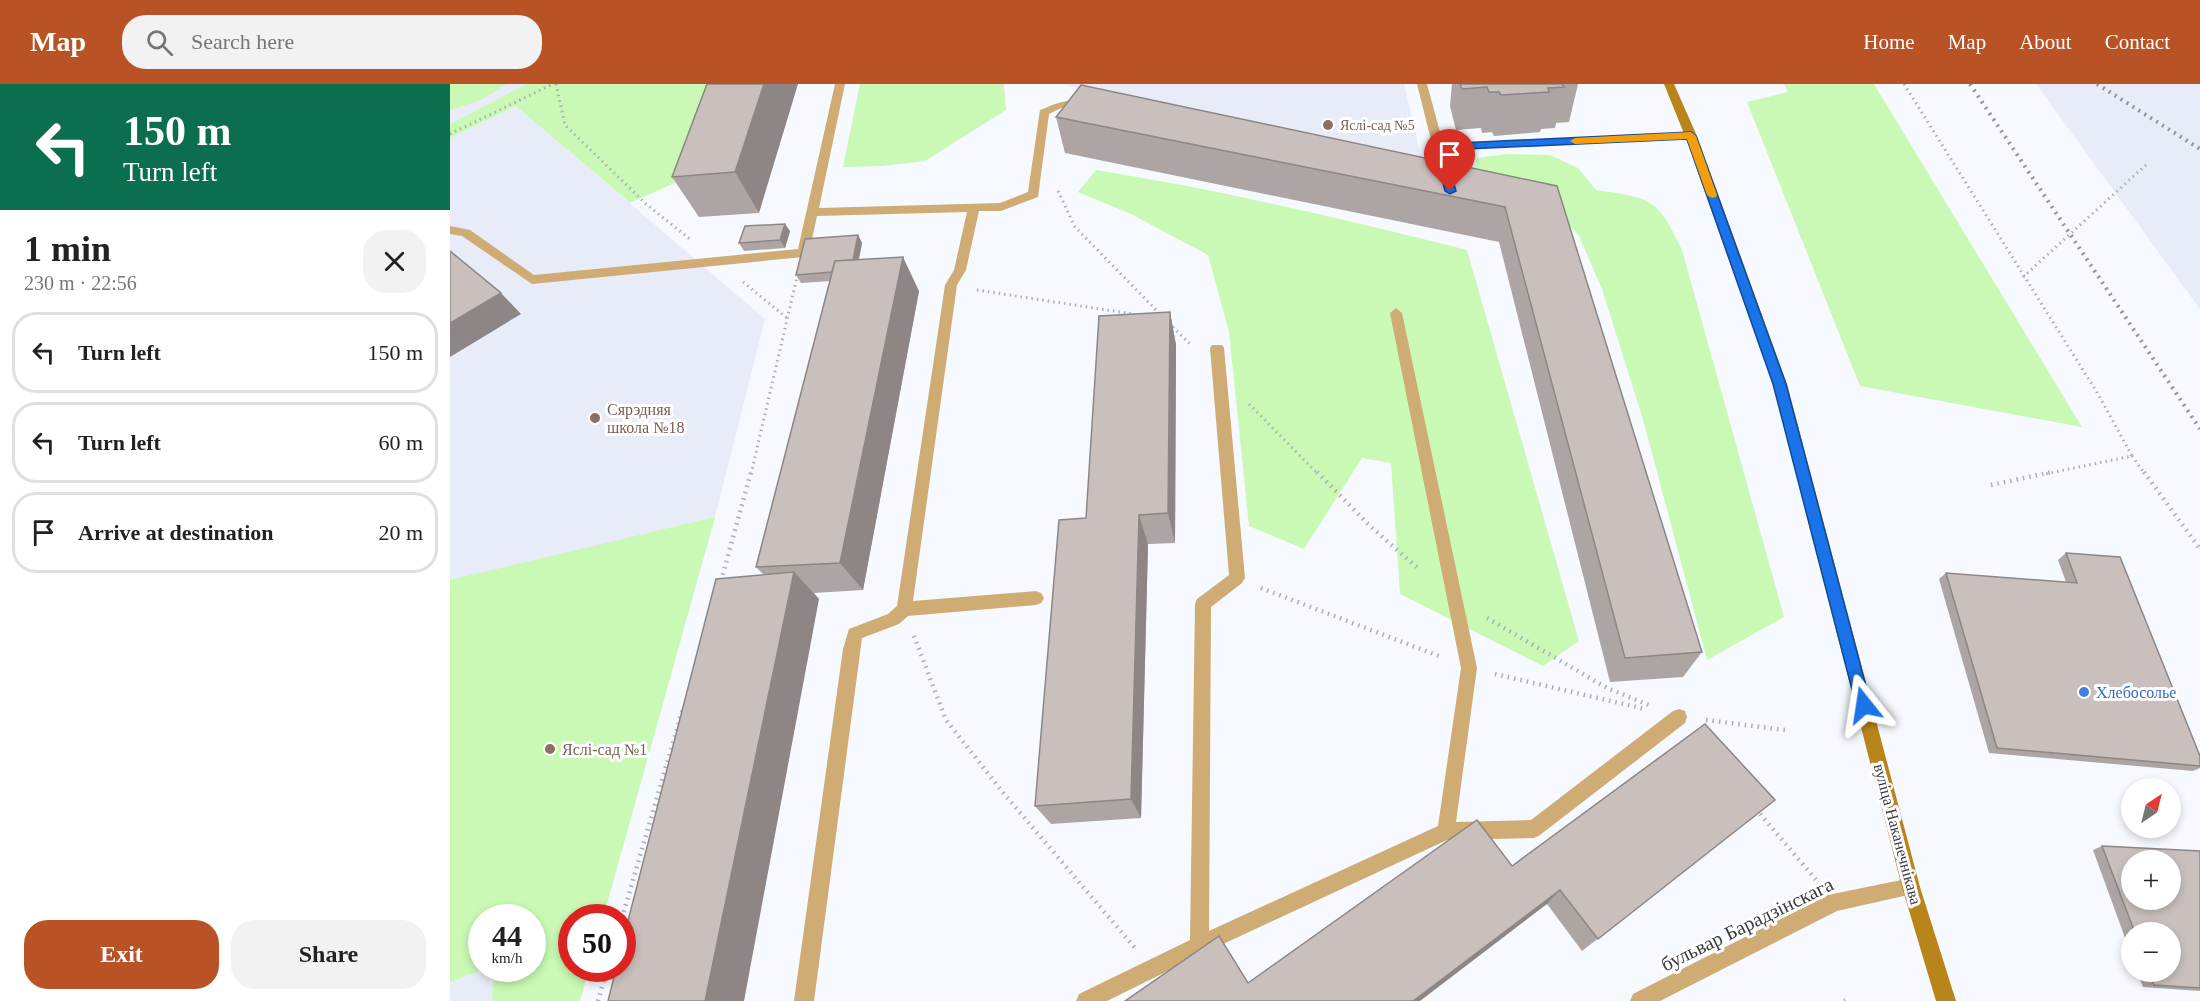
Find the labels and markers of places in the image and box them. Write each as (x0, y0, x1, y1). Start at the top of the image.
marker: Яслі-сад №5 (1321, 118, 1335, 132)
place label: Яслі-сад №5 (1340, 118, 1415, 133)
pin (1424, 129, 1475, 191)
place label: Сярэдняя школа №18 (607, 401, 684, 436)
marker: Сярэдняя школа №18 (588, 411, 602, 425)
place label: Хлебосолье (2096, 684, 2176, 701)
marker: Хлебосолье (2077, 685, 2091, 699)
place label: Яслі-сад №1 (562, 741, 647, 759)
marker: Яслі-сад №1 (543, 742, 557, 756)

